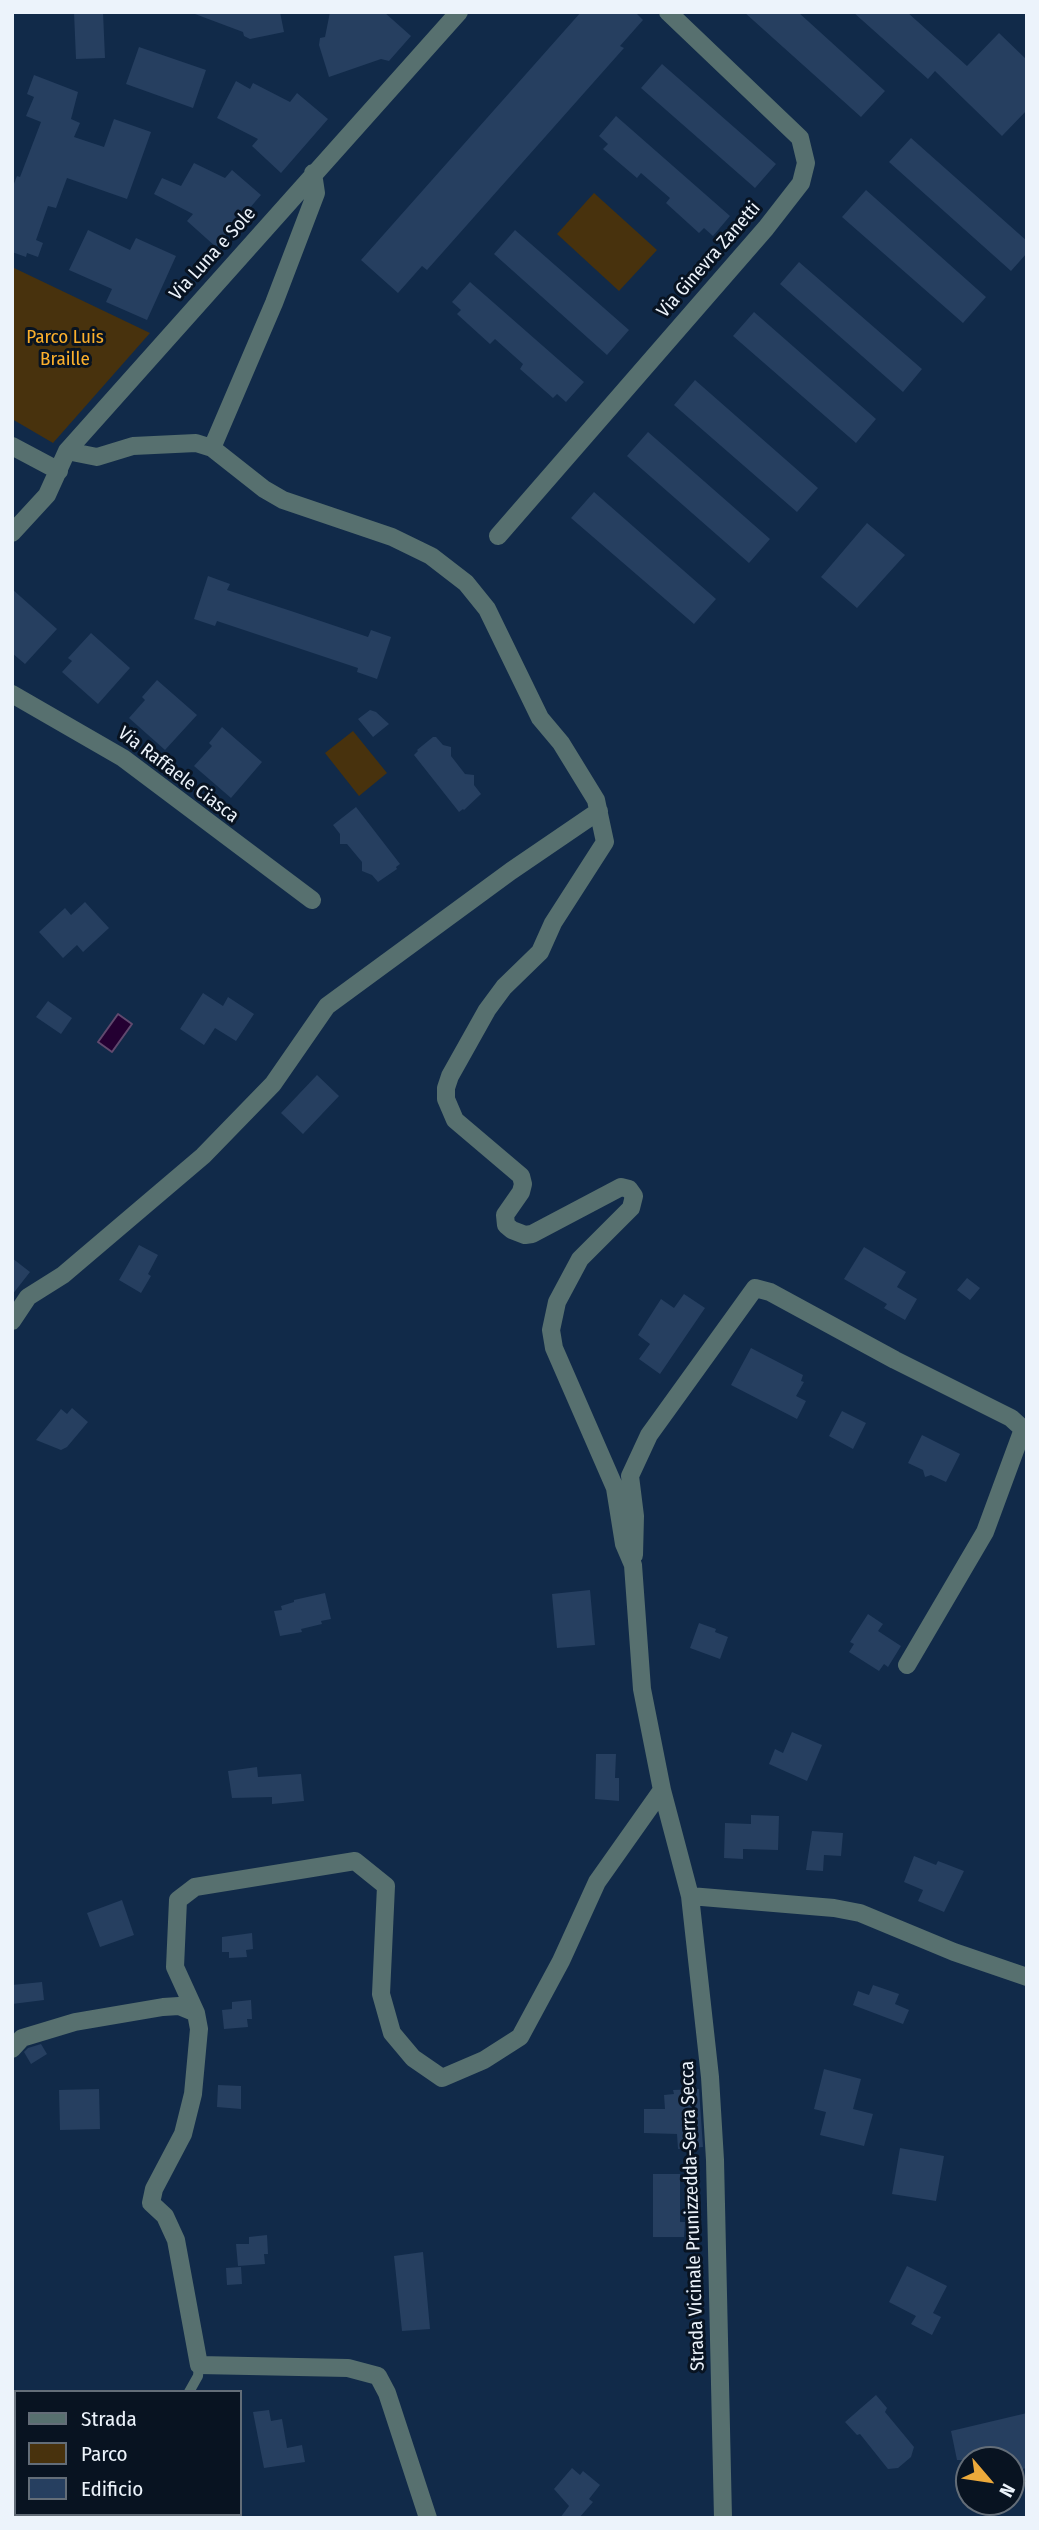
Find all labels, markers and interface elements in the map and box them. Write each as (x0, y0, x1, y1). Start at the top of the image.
street label: Via Ginevra Zanetti (652, 197, 766, 323)
street label: Via Luna e Sole (165, 203, 261, 305)
park label: Parco Luis Braille (26, 327, 104, 371)
street label: Via Raffaele Ciasca (113, 722, 243, 828)
street label: Strada Vicinale Prunizzedda-Serra Secca (676, 2061, 710, 2371)
legend (14, 2390, 242, 2516)
text: Strada (81, 2406, 137, 2432)
text: Parco (81, 2441, 128, 2467)
north arrow (955, 2446, 1025, 2516)
text: Edificio (81, 2476, 143, 2502)
text: N (994, 2480, 1020, 2501)

